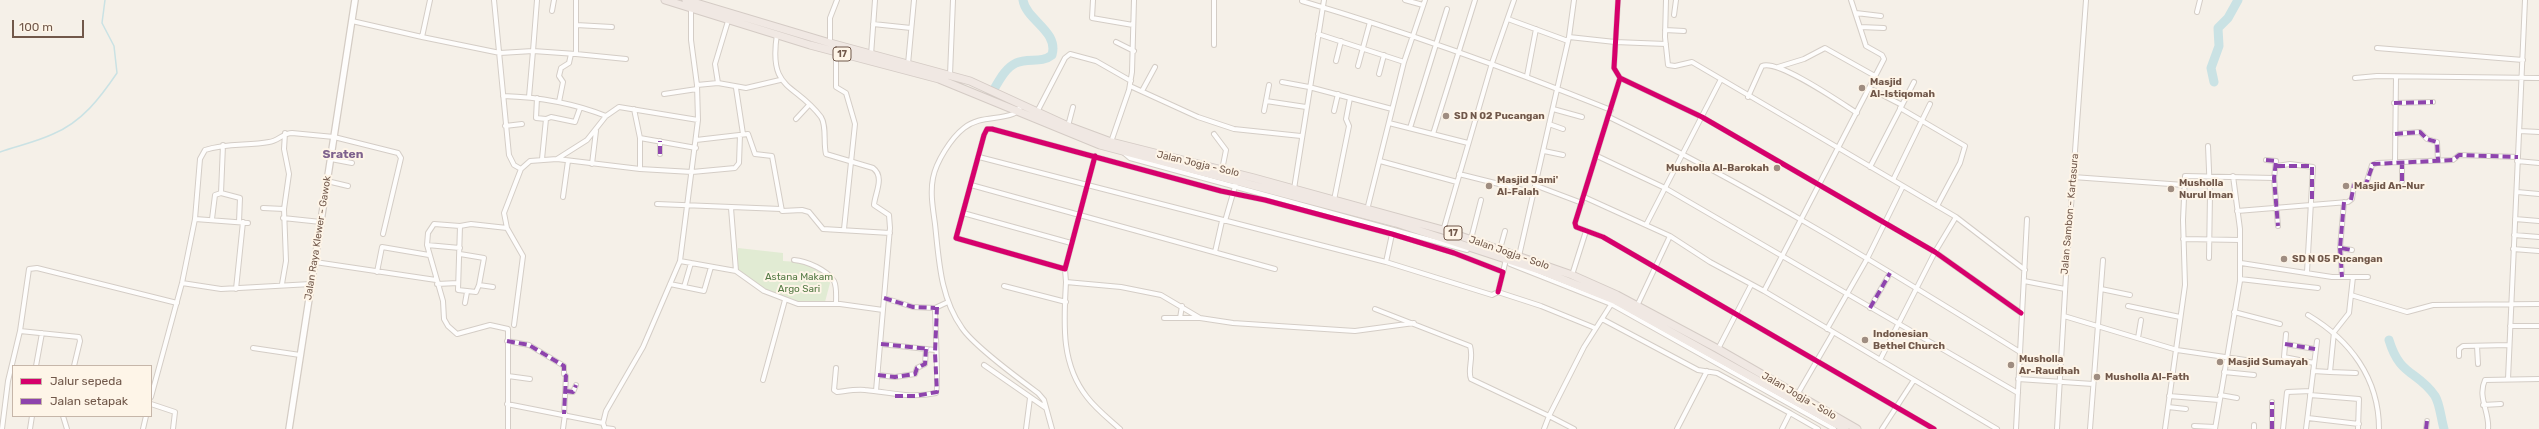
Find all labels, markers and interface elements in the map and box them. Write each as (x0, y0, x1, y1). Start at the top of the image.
scale bar (14, 12, 86, 38)
text: 100 m (19, 20, 53, 34)
road number: 17 (833, 47, 851, 61)
place label: Masjid Al-Istiqomah (1870, 76, 1935, 100)
marker: Masjid Al-Istiqomah (1857, 83, 1867, 93)
place label: SD N 02 Pucangan (1454, 110, 1545, 122)
marker: SD N 02 Pucangan (1441, 111, 1451, 121)
district label: Sraten (323, 148, 363, 162)
street label: Jalan Jogja - Solo (1156, 149, 1240, 179)
street label: Jalan Sambon - Kartasura (2059, 153, 2081, 275)
place label: Musholla Al-Barokah (1666, 162, 1769, 174)
marker: Musholla Al-Barokah (1772, 163, 1782, 173)
place label: Masjid Jami' Al-Falah (1497, 174, 1558, 198)
street label: Jalan Raya Klewer - Gawok (302, 175, 334, 301)
place label: Musholla Nurul Iman (2179, 177, 2233, 200)
place label: Masjid An-Nur (2354, 180, 2425, 192)
marker: Masjid Jami' Al-Falah (1484, 181, 1494, 191)
marker: Masjid An-Nur (2341, 181, 2351, 191)
marker: Musholla Nurul Iman (2166, 184, 2176, 194)
road number: 17 (1444, 226, 1462, 240)
street label: Jalan Jogja - Solo (1467, 234, 1551, 272)
place label: SD N 05 Pucangan (2292, 253, 2383, 265)
marker: SD N 05 Pucangan (2279, 254, 2289, 264)
park label: Astana Makam Argo Sari (765, 271, 833, 294)
place label: Indonesian Bethel Church (1873, 328, 1945, 352)
marker: Indonesian Bethel Church (1860, 335, 1870, 345)
place label: Musholla Ar-Raudhah (2019, 353, 2080, 376)
place label: Masjid Sumayah (2228, 356, 2308, 368)
marker: Masjid Sumayah (2215, 357, 2225, 367)
marker: Musholla Ar-Raudhah (2006, 360, 2016, 370)
legend (12, 365, 152, 417)
street label: Jalan Jogja - Solo (1759, 370, 1839, 422)
place label: Musholla Al-Fath (2105, 371, 2189, 383)
marker: Musholla Al-Fath (2092, 372, 2102, 382)
text: Jalur sepeda (50, 374, 122, 388)
text: Jalan setapak (50, 394, 128, 408)

